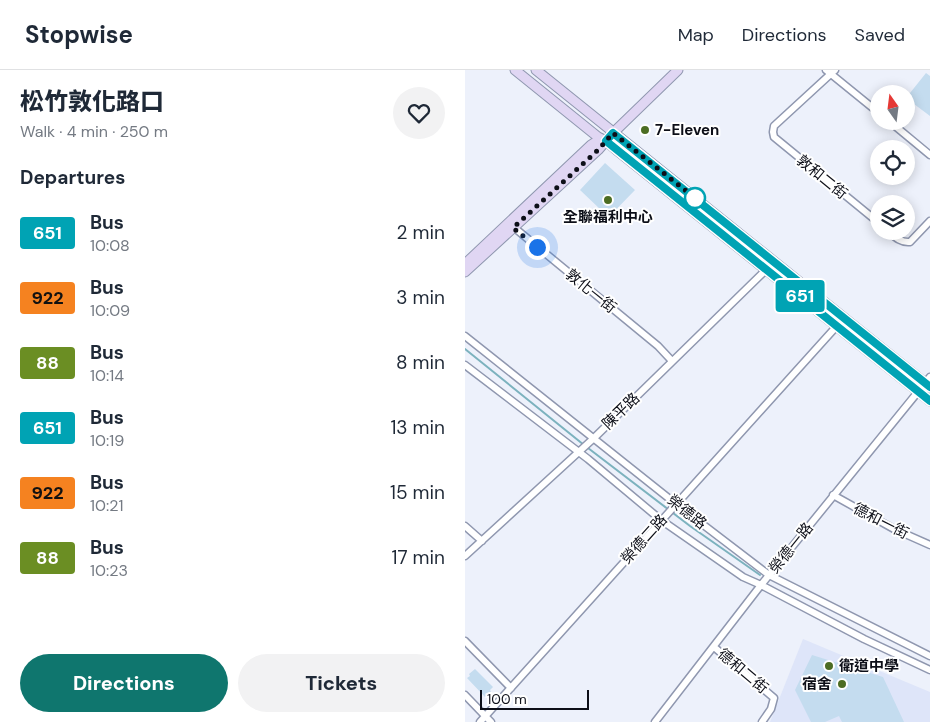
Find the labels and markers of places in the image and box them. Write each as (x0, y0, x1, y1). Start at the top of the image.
place label: 7-Eleven (655, 120, 719, 140)
marker: 7-Eleven (639, 124, 651, 136)
unlabelled marker (684, 187, 706, 209)
marker: 全聯福利中心 (602, 194, 614, 206)
place label: 全聯福利中心 (563, 207, 653, 227)
place label: 衛道中學 (839, 656, 899, 676)
marker: 衛道中學 (823, 660, 835, 672)
place label: 宿舍 (802, 674, 832, 694)
marker: 宿舍 (836, 678, 848, 690)

